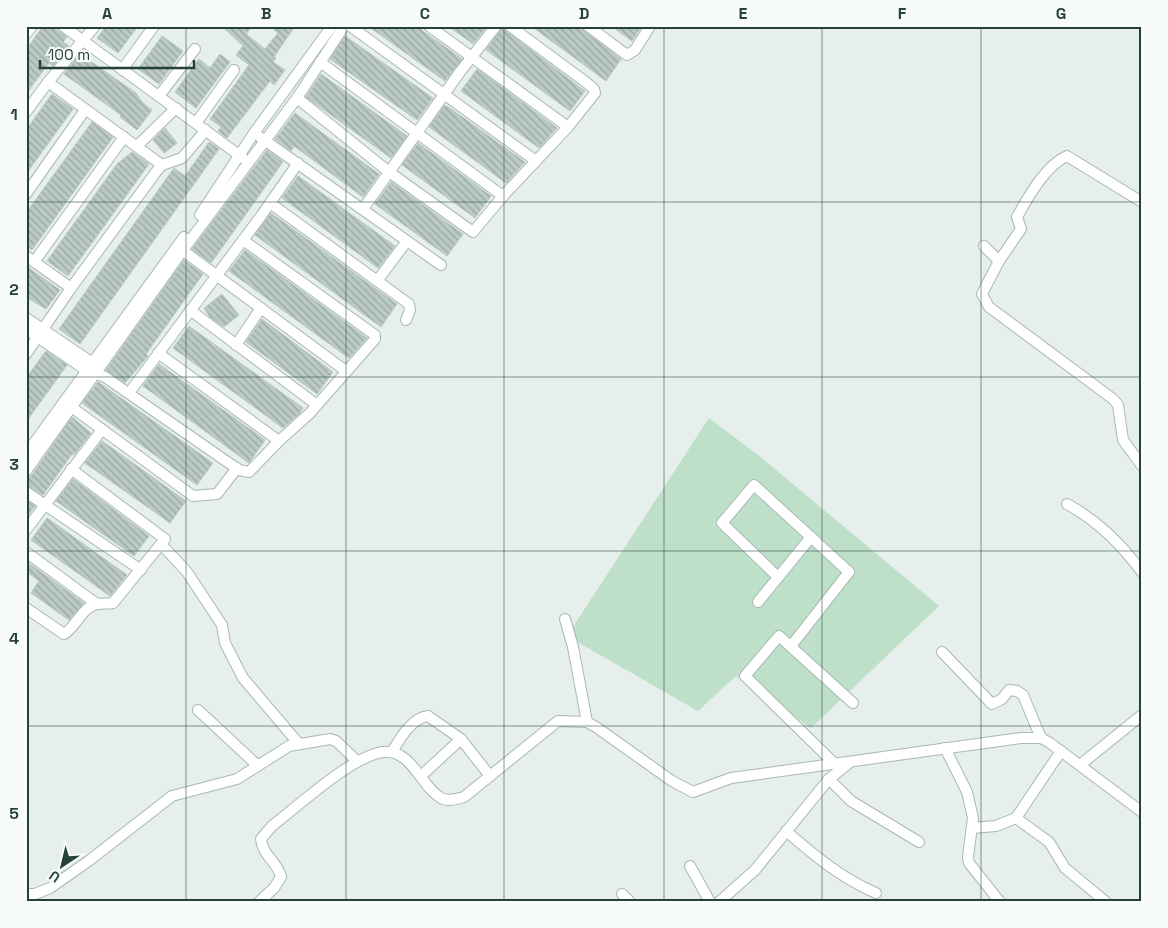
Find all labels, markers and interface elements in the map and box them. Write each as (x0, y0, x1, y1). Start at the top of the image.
text: A (102, 3, 112, 24)
text: B (261, 3, 271, 24)
text: C (420, 3, 430, 24)
text: D (579, 3, 589, 24)
text: E (739, 3, 748, 24)
text: F (898, 3, 907, 24)
text: G (1056, 3, 1066, 24)
scale bar (40, 38, 194, 70)
text: 100 m (48, 45, 90, 64)
text: 1 (10, 104, 18, 125)
text: 2 (9, 279, 19, 300)
text: 3 (9, 454, 19, 475)
text: 4 (9, 628, 19, 649)
text: 5 (9, 803, 19, 824)
north arrow (38, 840, 88, 890)
text: U (46, 867, 64, 887)

